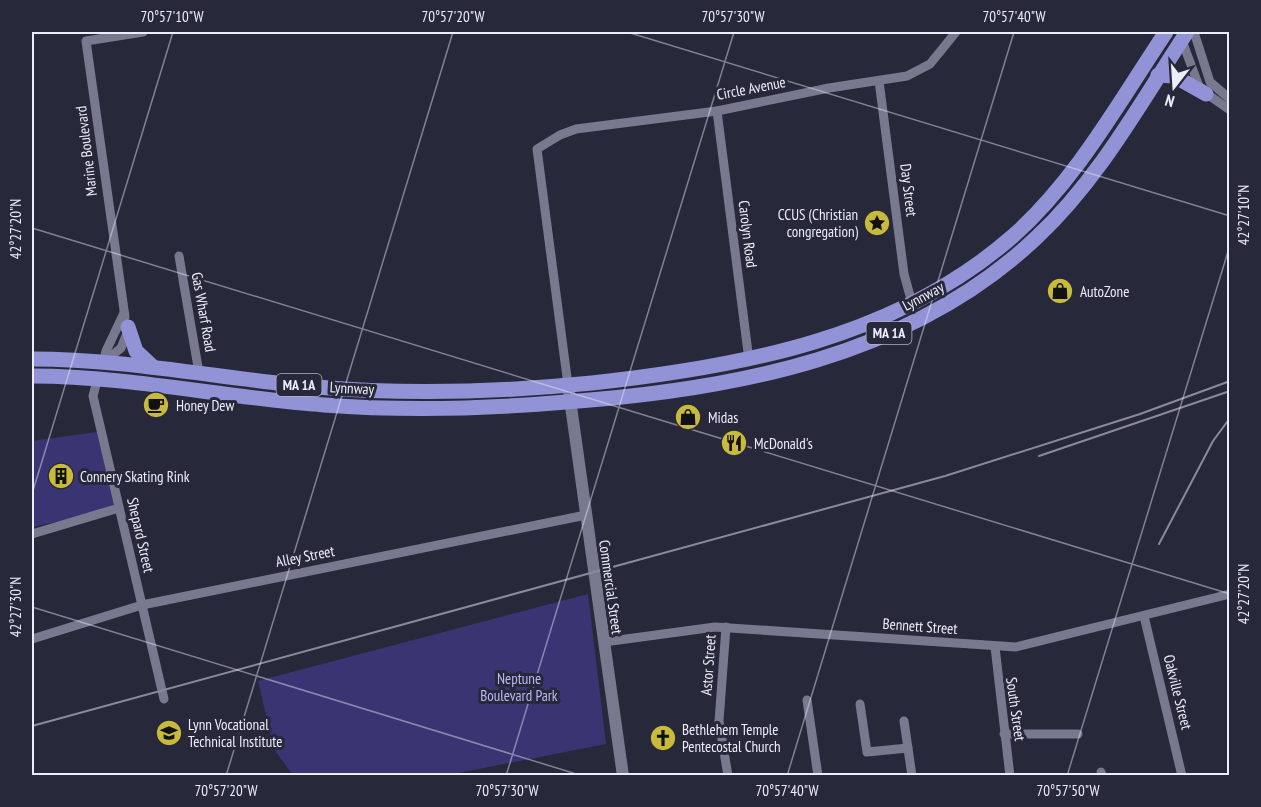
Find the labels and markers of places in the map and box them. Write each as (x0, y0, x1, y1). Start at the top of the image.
place label: CCUS (Christian congregation) (778, 205, 858, 241)
place icon: CCUS (Christian congregation) (862, 208, 892, 238)
shop icon: AutoZone (1045, 276, 1075, 306)
place label: AutoZone (1080, 282, 1129, 301)
cafe icon: Honey Dew (141, 390, 171, 420)
place label: Honey Dew (176, 396, 234, 415)
shop icon: Midas (673, 402, 703, 432)
place label: Midas (708, 408, 738, 427)
restaurant icon: McDonald's (719, 428, 749, 458)
place label: McDonald's (754, 434, 813, 453)
building icon: Connery Skating Rink (46, 461, 76, 491)
place label: Connery Skating Rink (80, 467, 190, 486)
place label: Lynn Vocational Technical Institute (188, 715, 282, 751)
school or university icon: Lynn Vocational Technical Institute (154, 718, 184, 748)
place label: Bethlehem Temple Pentecostal Church (682, 720, 781, 756)
church icon: Bethlehem Temple Pentecostal Church (648, 723, 678, 753)

